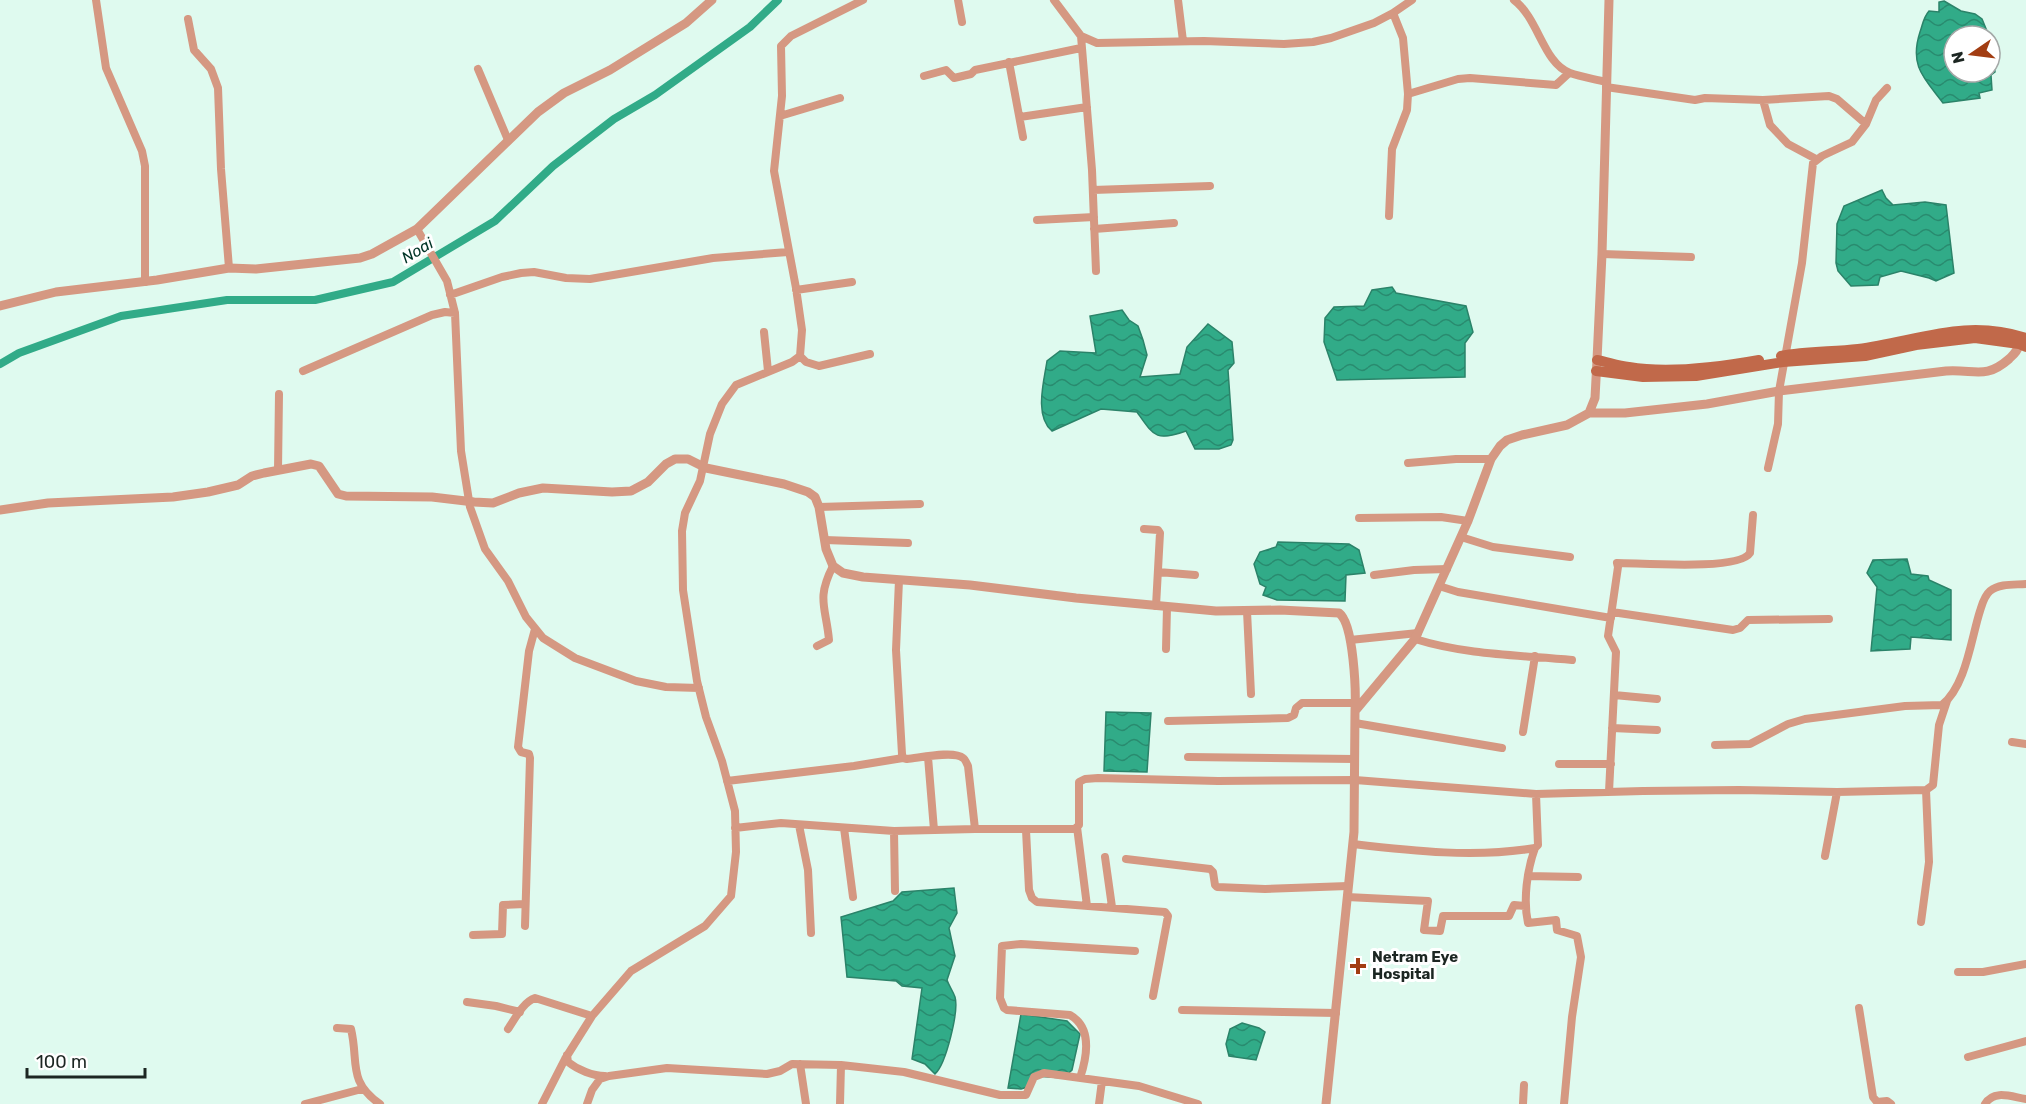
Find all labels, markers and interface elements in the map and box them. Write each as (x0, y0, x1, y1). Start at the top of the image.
north arrow (1942, 24, 2002, 84)
text: N (1947, 50, 1969, 65)
water label: Noai (398, 233, 437, 267)
place label: Netram Eye Hospital (1372, 948, 1458, 983)
marker: Netram Eye Hospital (1349, 957, 1367, 975)
scale bar (27, 1041, 146, 1079)
text: 100 m (36, 1051, 87, 1073)

